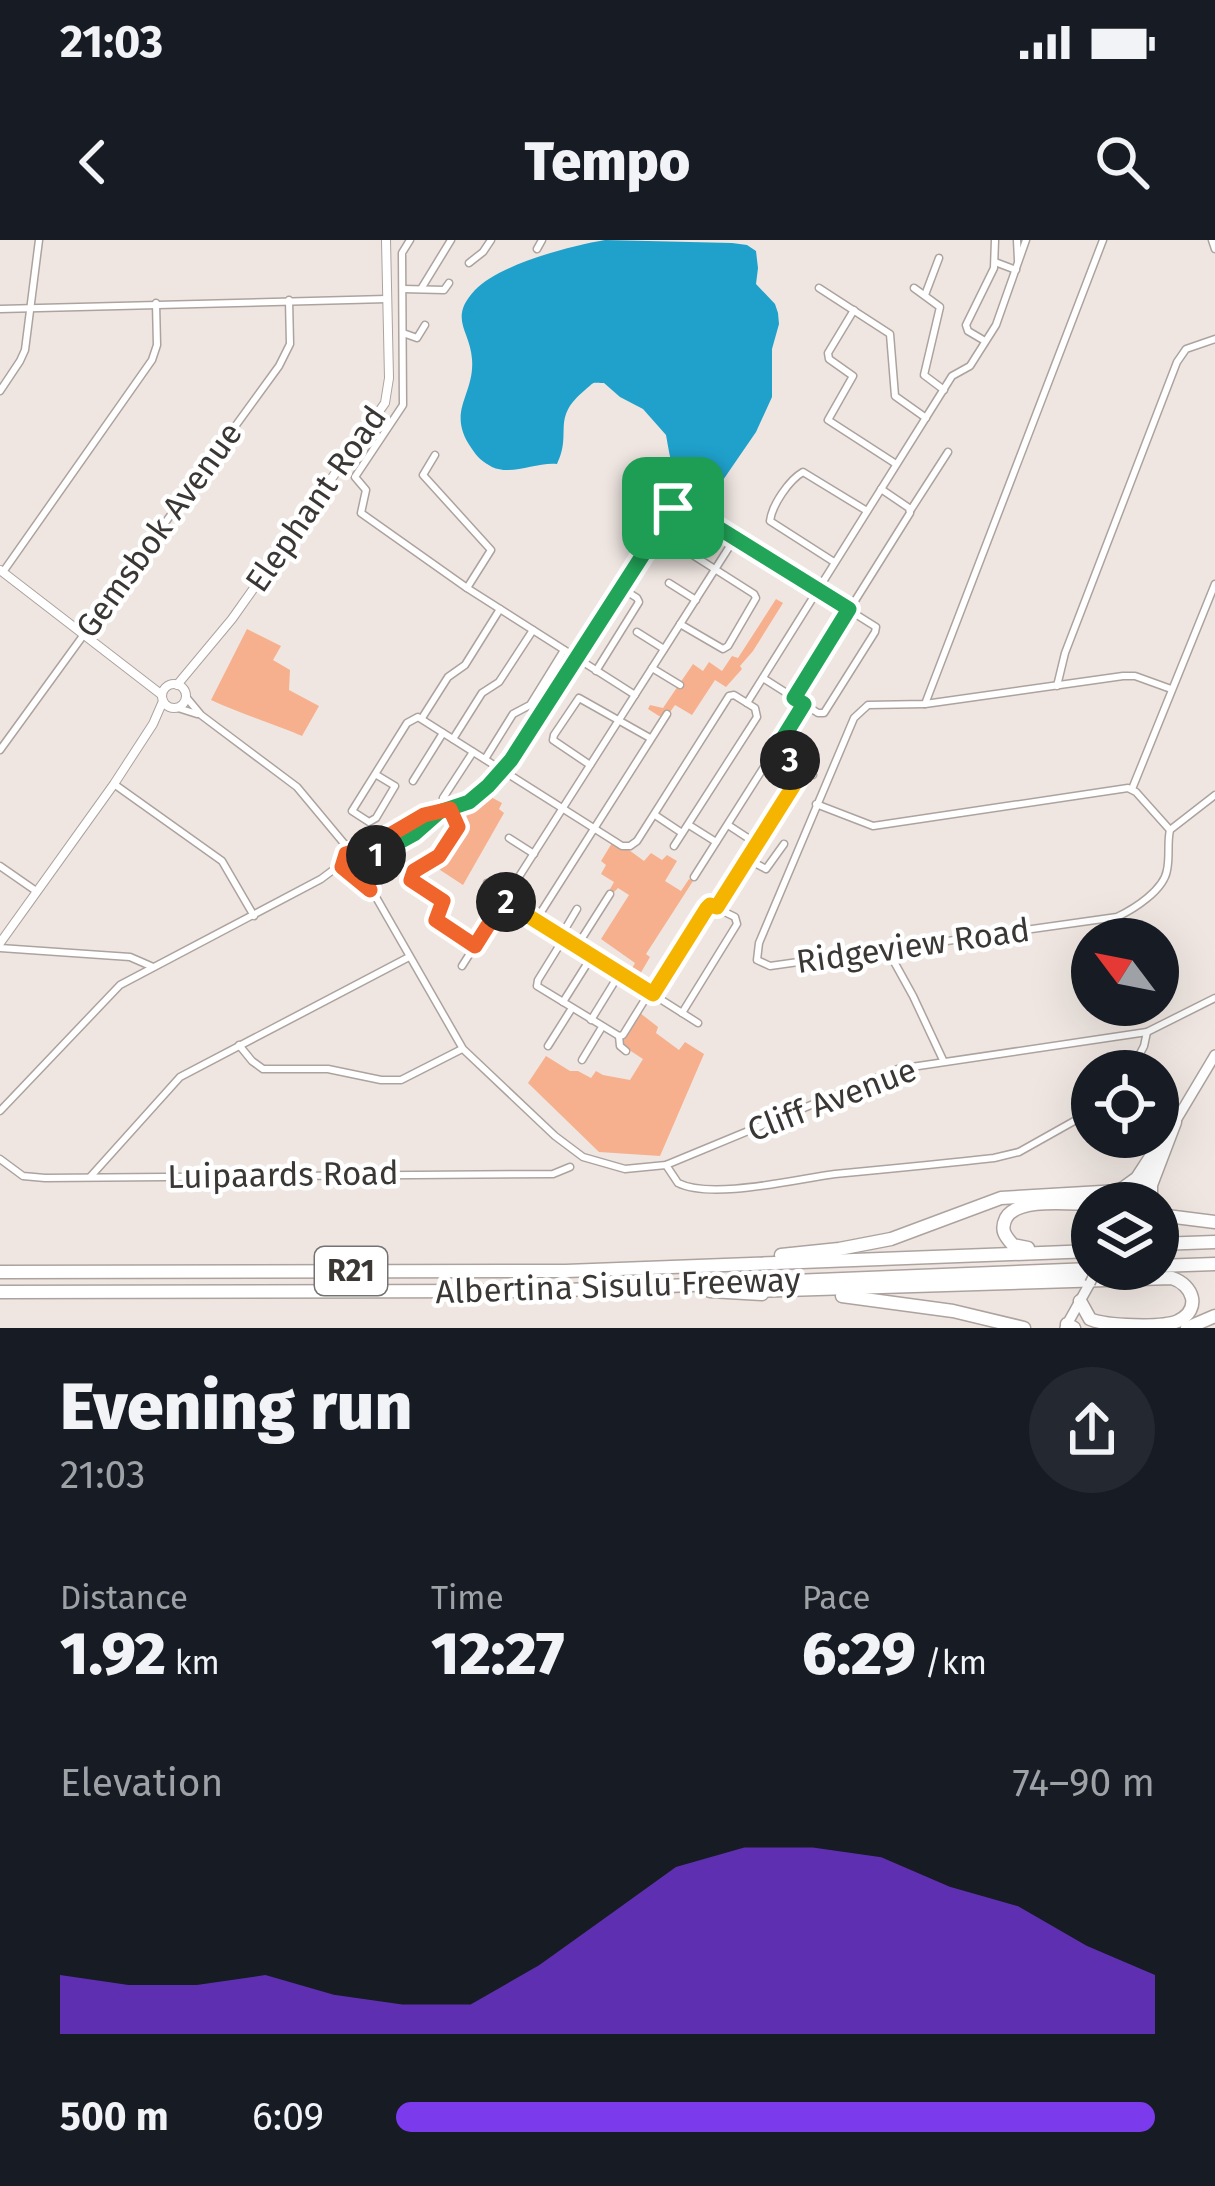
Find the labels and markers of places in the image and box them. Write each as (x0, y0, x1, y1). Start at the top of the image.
pin (622, 457, 724, 559)
pin: 3 (760, 730, 820, 790)
pin: 1 (346, 825, 406, 885)
pin: 2 (476, 872, 536, 932)

